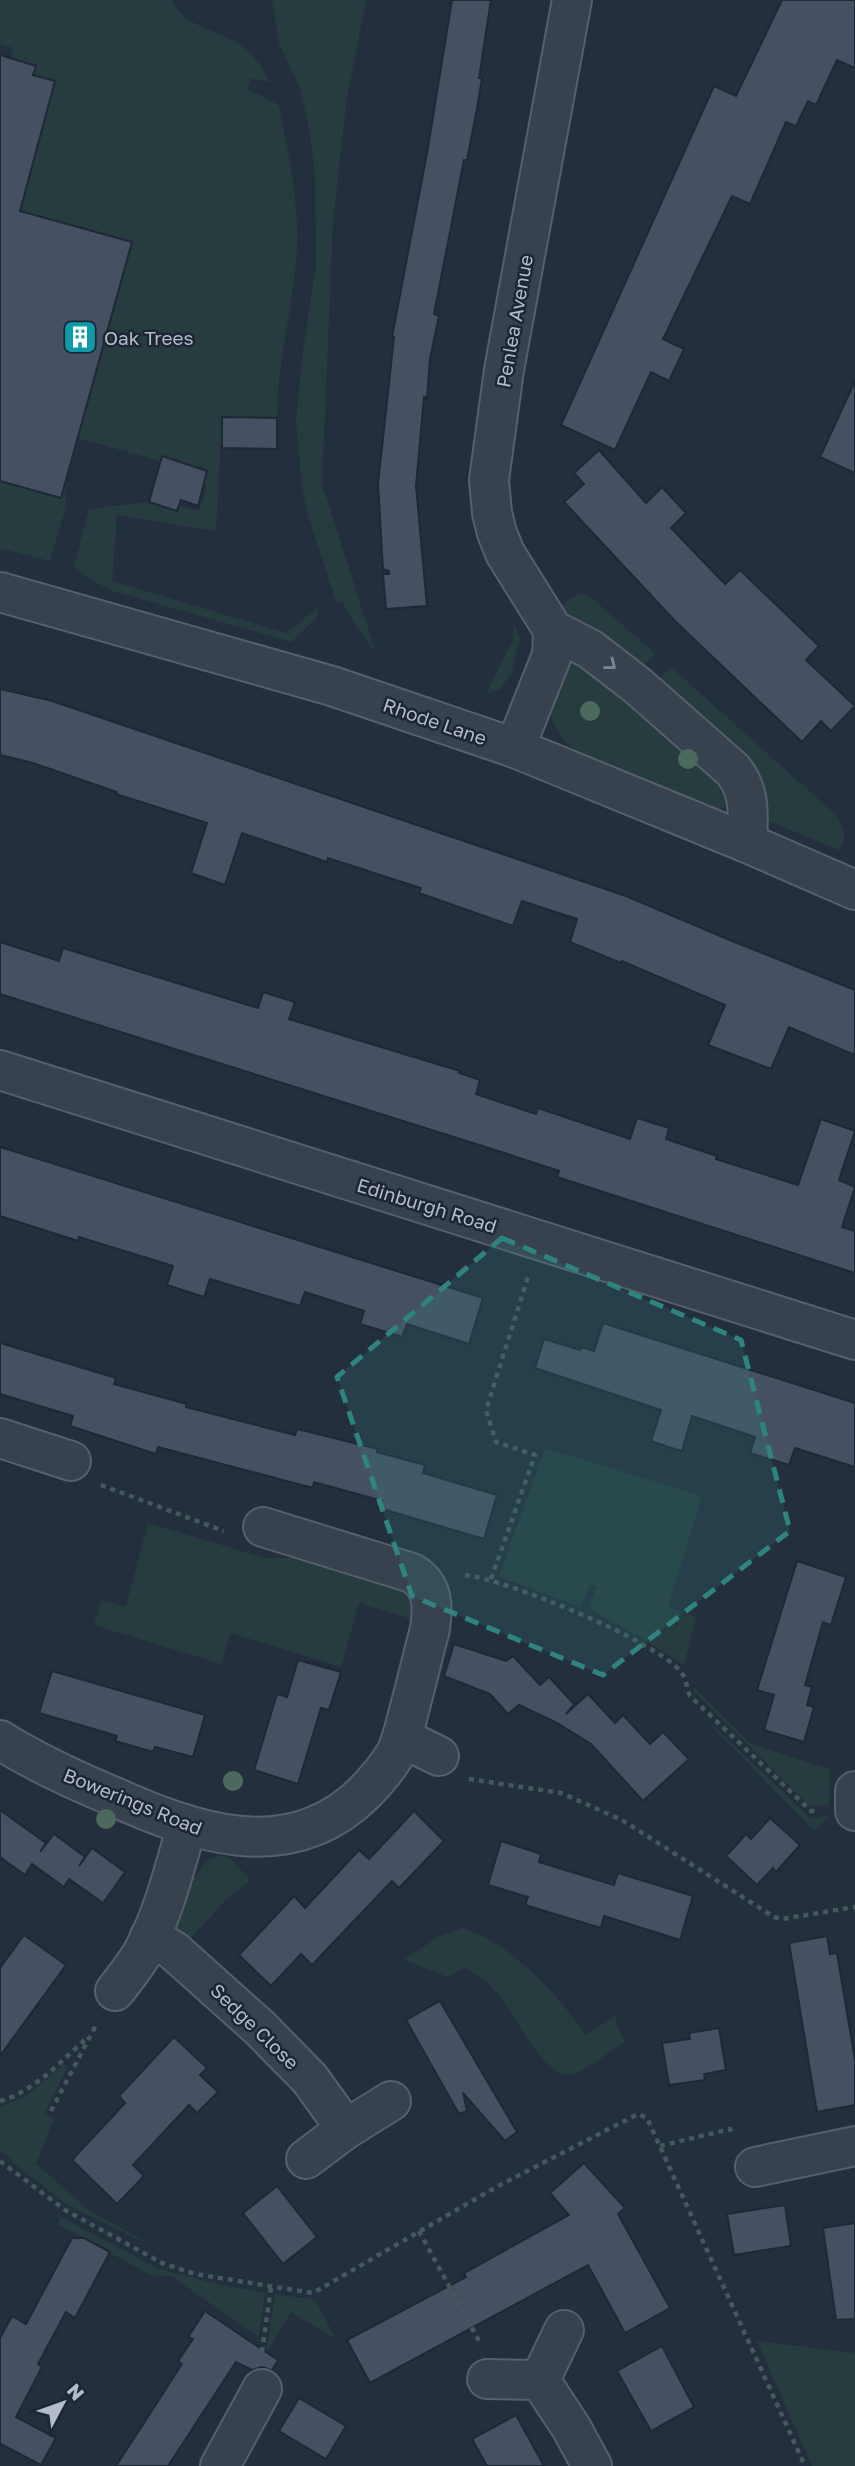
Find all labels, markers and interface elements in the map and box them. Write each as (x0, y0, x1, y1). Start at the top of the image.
street label: Penlea Avenue (491, 253, 537, 389)
building icon: Oak Trees (61, 318, 99, 356)
place label: Oak Trees (104, 326, 194, 349)
one-way arrow (603, 656, 616, 669)
street label: Rhode Lane (380, 693, 490, 749)
street label: Edinburgh Road (354, 1173, 500, 1237)
street label: Bowerings Road (60, 1763, 206, 1839)
street label: Sedge Close (206, 1978, 304, 2074)
north arrow (28, 2368, 98, 2438)
text: N (63, 2379, 90, 2405)

